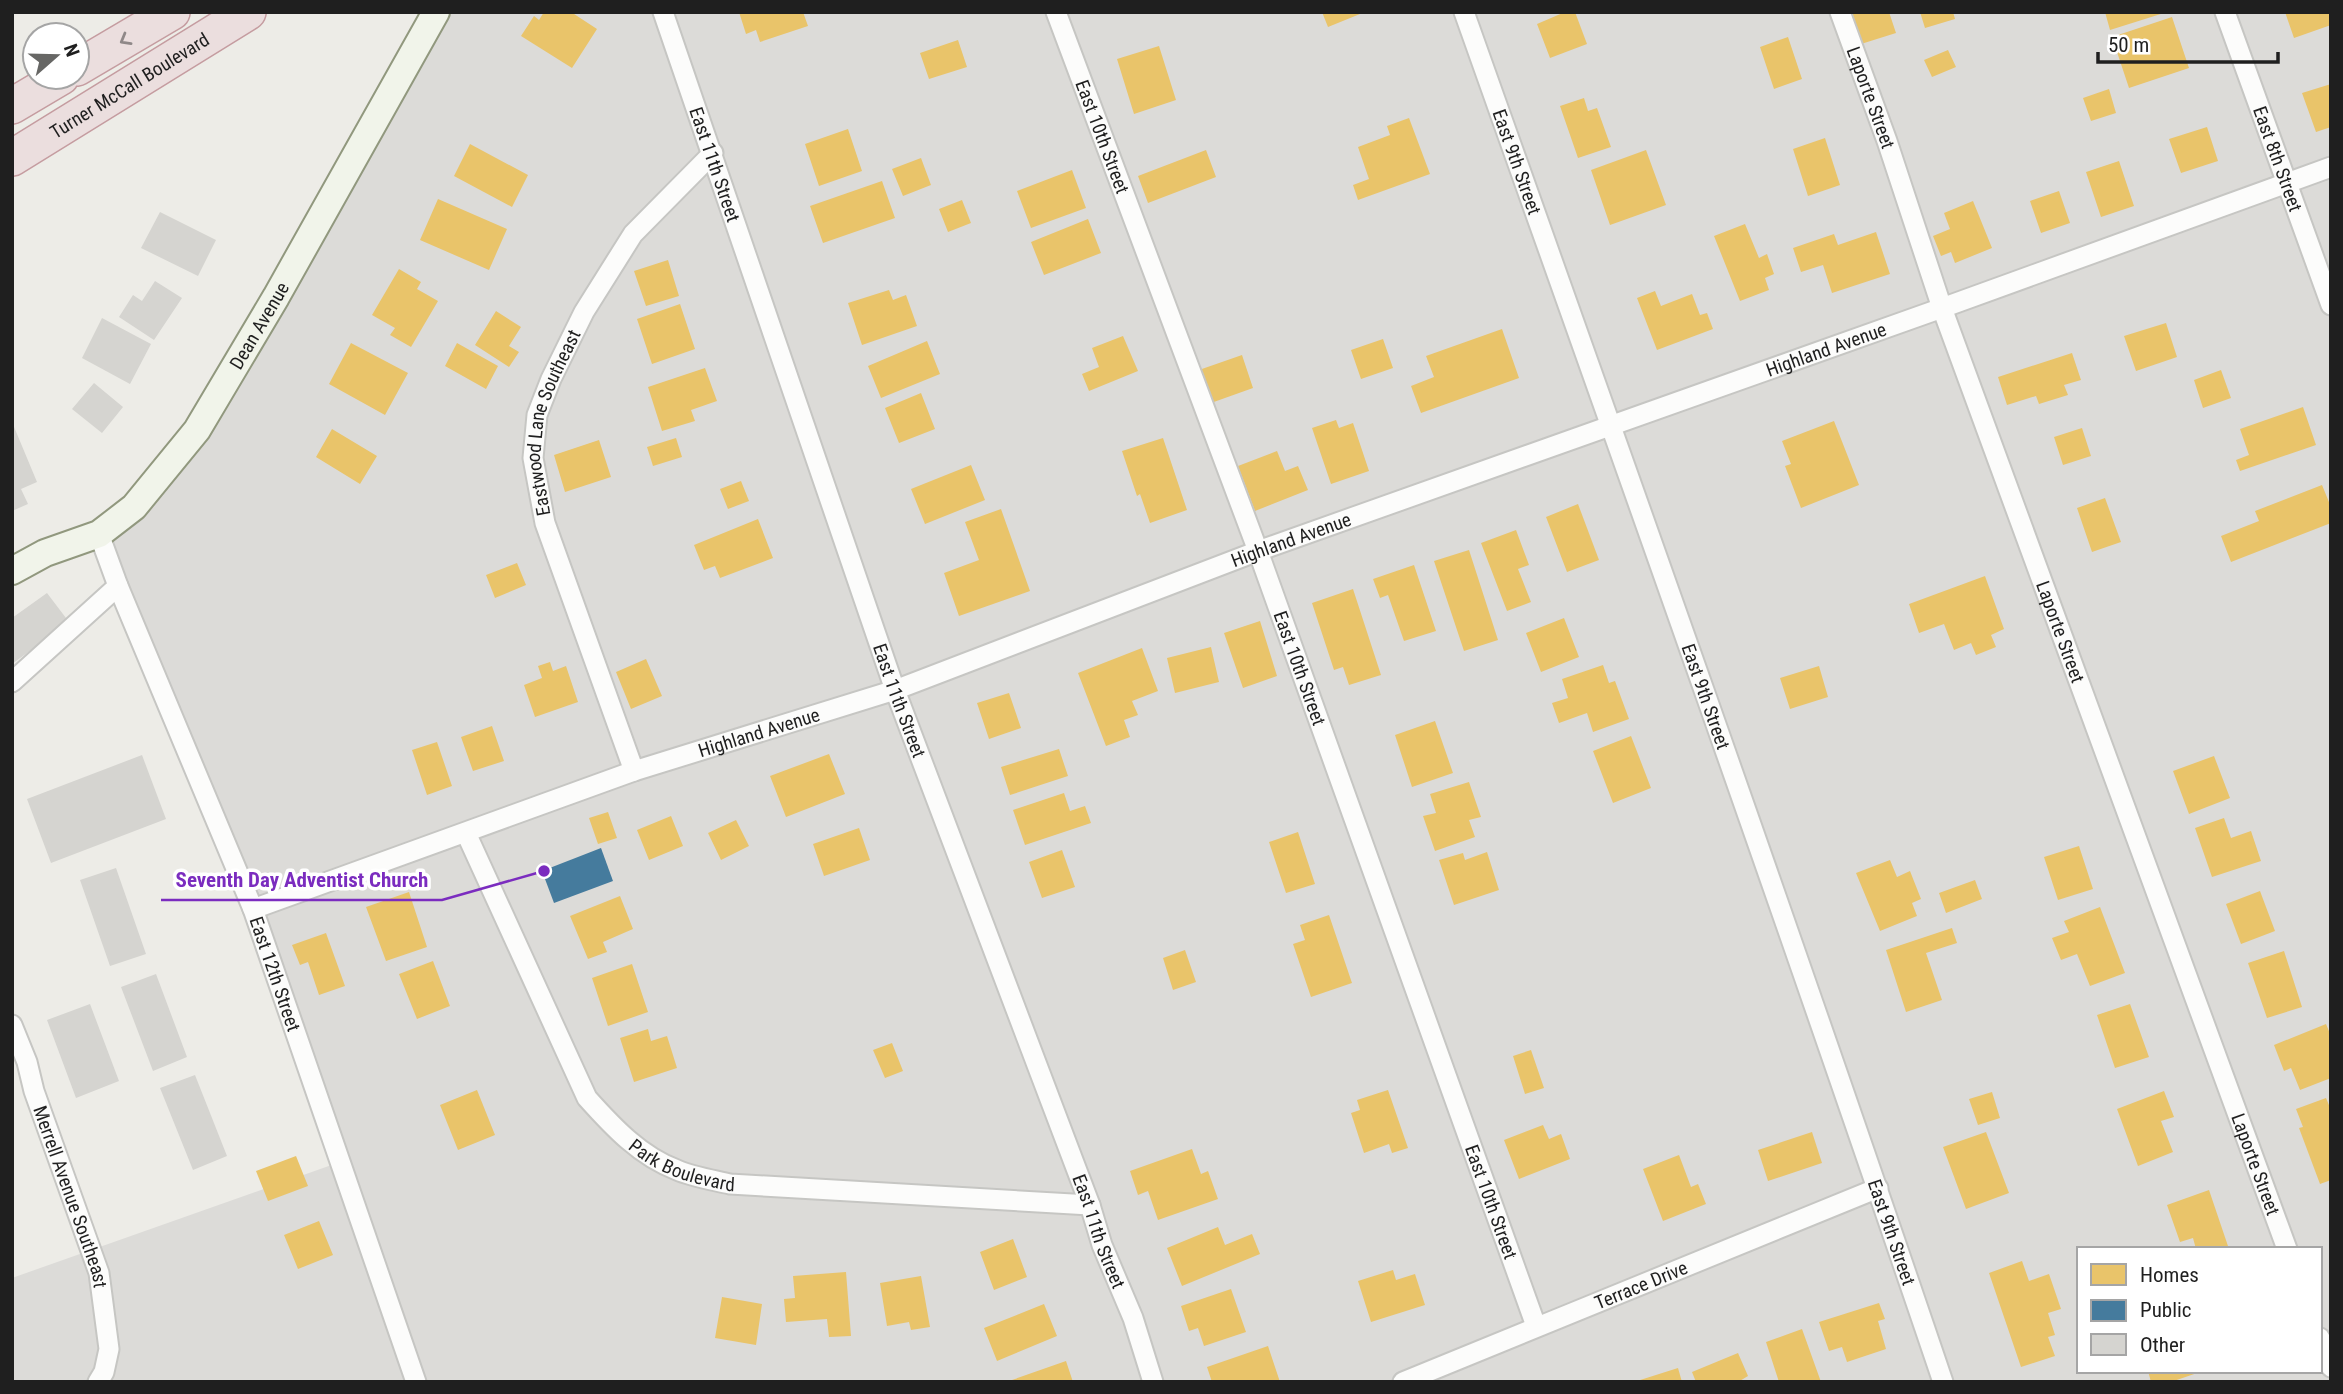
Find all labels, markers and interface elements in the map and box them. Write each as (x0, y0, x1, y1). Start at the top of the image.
north arrow (21, 21, 91, 91)
scale bar (2098, 21, 2278, 65)
street label: Turner McCall Boulevard (46, 28, 213, 144)
one-way arrow (119, 32, 132, 45)
text: 50 m (2108, 33, 2149, 57)
text: N (59, 41, 84, 60)
street label: Laporte Street (1842, 44, 1900, 152)
street label: East 10th Street (1070, 77, 1134, 197)
street label: East 8th Street (2248, 103, 2307, 215)
street label: East 11th Street (684, 104, 745, 225)
street label: East 9th Street (1487, 106, 1546, 218)
street label: Dean Avenue (225, 278, 294, 373)
street label: Highland Avenue (1763, 318, 1889, 382)
street label: Eastwood Lane Southeast (522, 326, 586, 518)
street label: Highland Avenue (1228, 508, 1354, 572)
street label: Laporte Street (2031, 578, 2089, 686)
street label: East 10th Street (1268, 608, 1331, 728)
street label: East 11th Street (868, 641, 931, 761)
street label: East 9th Street (1677, 641, 1735, 752)
street label: Highland Avenue (695, 703, 823, 762)
callout: Seventh Day Adventist Church (161, 858, 442, 900)
text: Seventh Day Adventist Church (176, 868, 428, 892)
street label: East 12th Street (244, 914, 305, 1034)
street label: Merrell Avenue Southeast (28, 1103, 112, 1289)
street label: Laporte Street (2226, 1110, 2285, 1218)
street label: Park Boulevard (624, 1134, 735, 1196)
street label: East 10th Street (1460, 1142, 1522, 1262)
street label: East 11th Street (1067, 1171, 1130, 1292)
street label: East 9th Street (1863, 1176, 1920, 1288)
legend (2077, 1247, 2322, 1373)
street label: Terrace Drive (1591, 1256, 1691, 1315)
text: Homes (2140, 1263, 2199, 1287)
text: Public (2140, 1298, 2192, 1322)
text: Other (2140, 1333, 2185, 1357)

